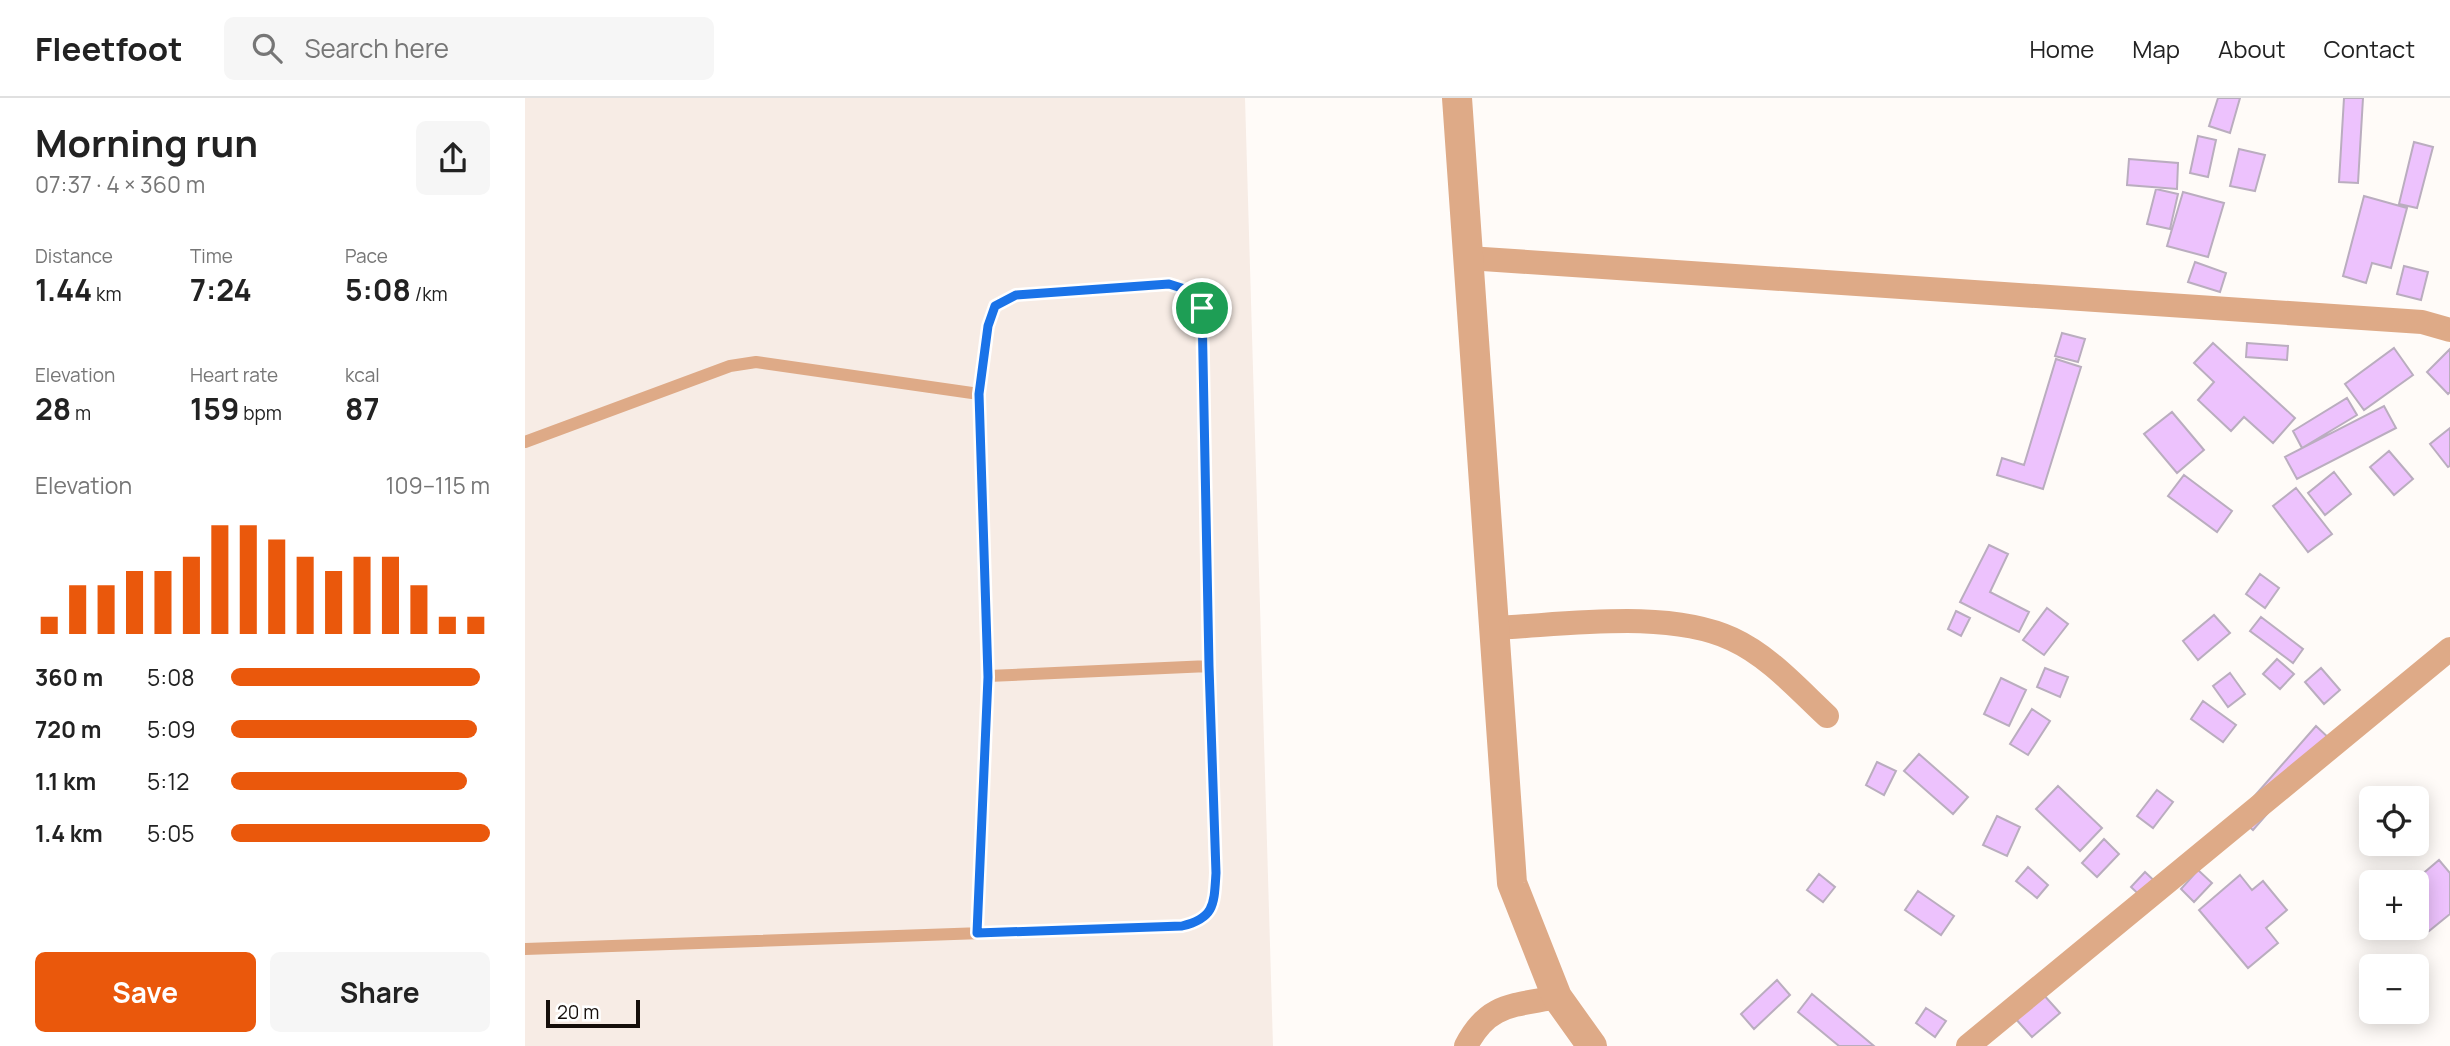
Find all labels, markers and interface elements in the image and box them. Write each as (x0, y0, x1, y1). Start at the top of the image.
search box (224, 17, 714, 80)
text: Fleetfoot (35, 26, 182, 71)
icon: search (248, 29, 286, 67)
text: Search here (304, 30, 449, 66)
text: Home (2029, 32, 2094, 65)
text: Map (2132, 32, 2180, 65)
text: About (2218, 32, 2286, 65)
text: Contact (2324, 32, 2415, 65)
text: Morning run (35, 116, 258, 168)
button: share (416, 121, 490, 195)
text: 07:37 · 4 × 360 m (35, 168, 205, 200)
text: Distance (35, 243, 113, 269)
text: Time (190, 243, 233, 269)
text: Pace (345, 243, 388, 269)
text: 1.44 (35, 269, 92, 310)
text: 7:24 (190, 269, 252, 310)
text: 5:08 (345, 269, 411, 310)
pin (1172, 278, 1232, 338)
text: km (92, 281, 122, 307)
text: /km (411, 281, 448, 307)
icon: arrive (1183, 289, 1221, 327)
text: Elevation (35, 362, 115, 388)
text: Heart rate (190, 362, 278, 388)
text: kcal (345, 362, 380, 388)
text: 28 (35, 388, 71, 429)
text: 159 (190, 388, 239, 429)
text: 87 (345, 388, 379, 429)
text: m (71, 400, 91, 426)
text: bpm (239, 400, 282, 426)
text: Elevation (35, 469, 132, 501)
text: 109–115 m (385, 469, 490, 501)
text: 360 m (35, 661, 103, 693)
text: 5:08 (147, 661, 195, 693)
text: 720 m (35, 713, 101, 745)
text: 5:09 (147, 713, 195, 745)
text: 1.1 km (35, 765, 96, 797)
text: 5:12 (147, 765, 189, 797)
map controls (2359, 786, 2429, 1024)
button: locate (2359, 786, 2429, 856)
text: 1.4 km (35, 817, 103, 849)
text: 5:05 (147, 817, 194, 849)
button: + (2359, 870, 2429, 940)
button: Save (35, 952, 256, 1032)
button: Share (270, 952, 490, 1032)
button: − (2359, 954, 2429, 1024)
scale bar (546, 997, 641, 1029)
text: 20 m (557, 999, 599, 1025)

